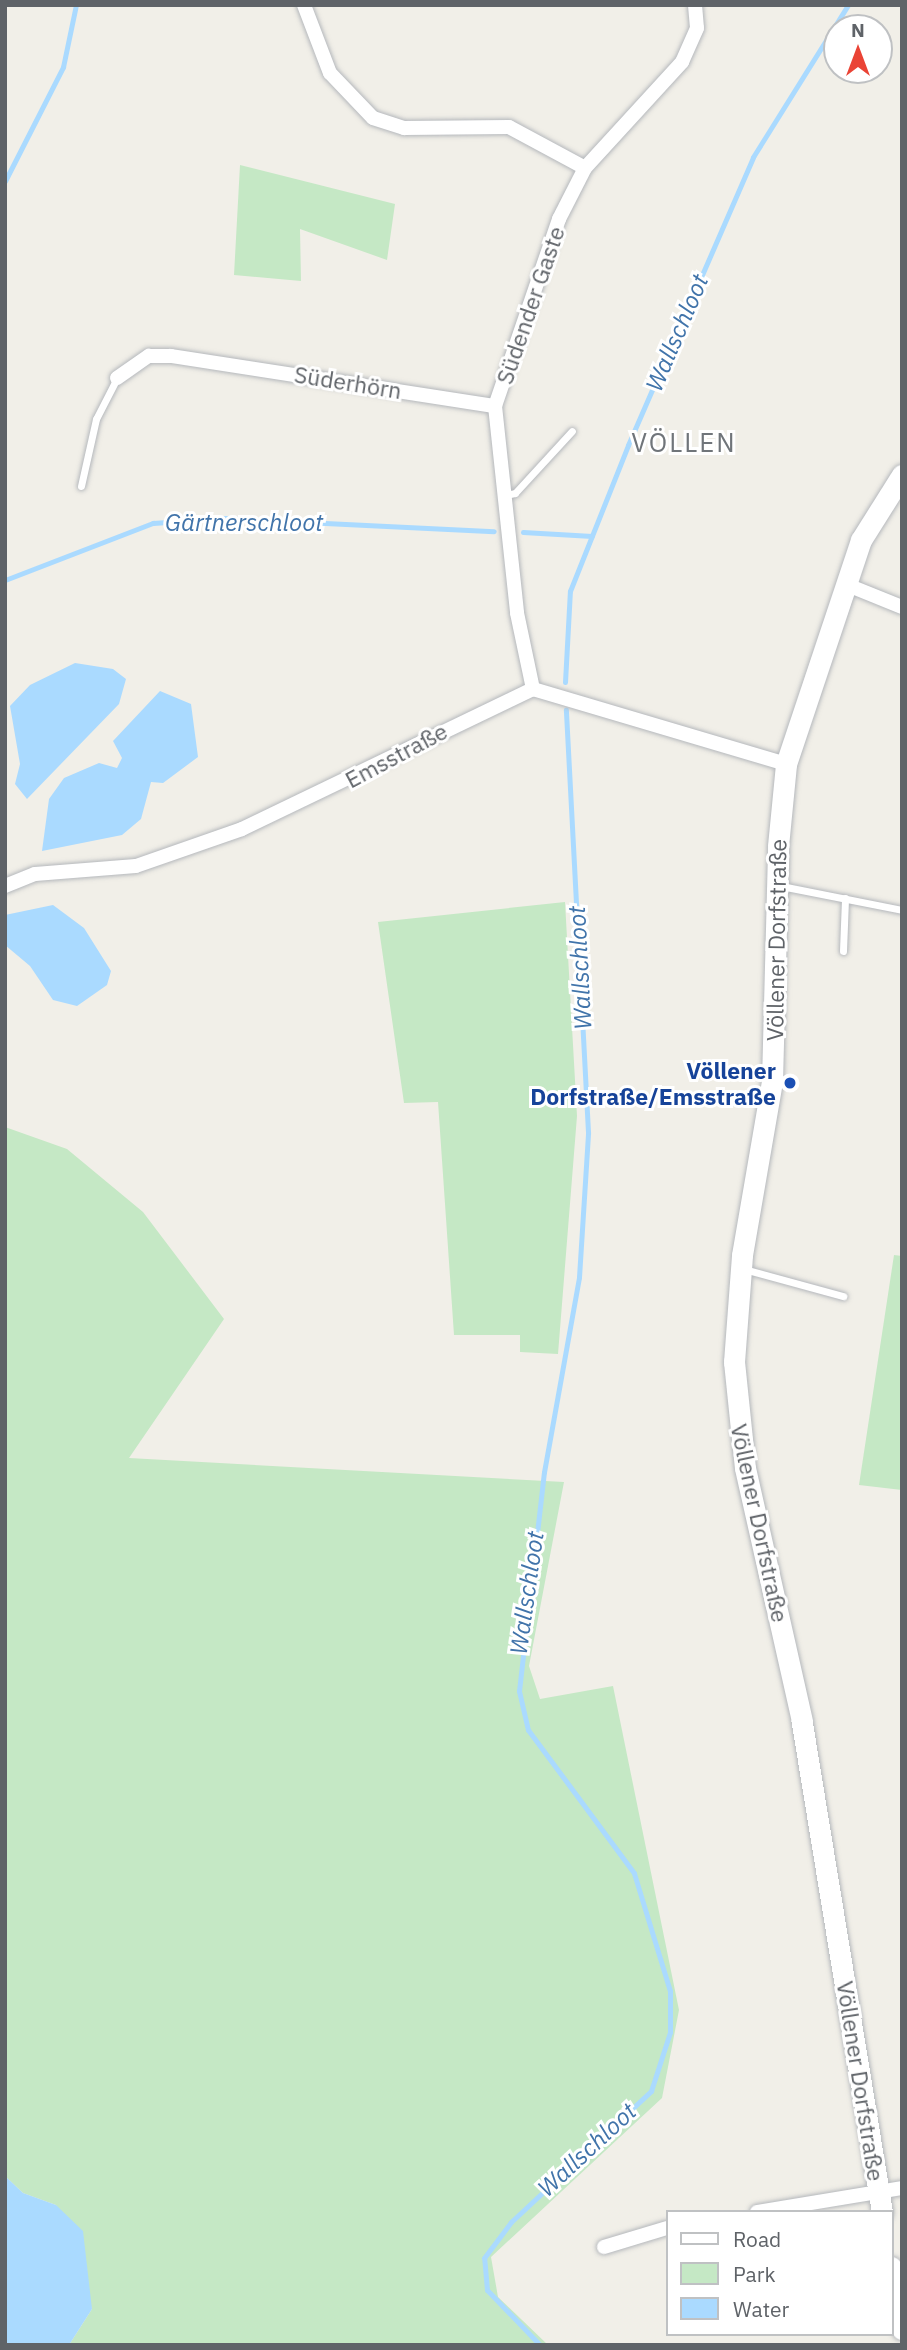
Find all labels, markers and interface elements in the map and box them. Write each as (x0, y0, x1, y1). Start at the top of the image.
north arrow (823, 14, 893, 84)
text: N (851, 18, 865, 42)
street label: Südender Gaste (490, 222, 570, 388)
water label: Wallschloot (640, 270, 714, 396)
street label: Süderhörn (292, 360, 404, 404)
district label: VÖLLEN (632, 427, 736, 459)
water label: Gärtnerschloot (165, 509, 323, 537)
street label: Emsstraße (340, 717, 452, 793)
street label: Völlener Dorfstraße (760, 839, 792, 1041)
water label: Wallschloot (562, 905, 598, 1031)
place label: Völlener Dorfstraße/Emsstraße (530, 1056, 776, 1110)
marker: Völlener Dorfstraße/Emsstraße (782, 1075, 798, 1091)
street label: Völlener Dorfstraße (725, 1421, 795, 1625)
water label: Wallschloot (504, 1530, 550, 1656)
street label: Völlener Dorfstraße (832, 1979, 890, 2183)
water label: Wallschloot (532, 2097, 642, 2203)
legend (666, 2210, 893, 2336)
text: Road (733, 2225, 781, 2253)
text: Park (733, 2260, 776, 2288)
text: Water (733, 2295, 789, 2323)

